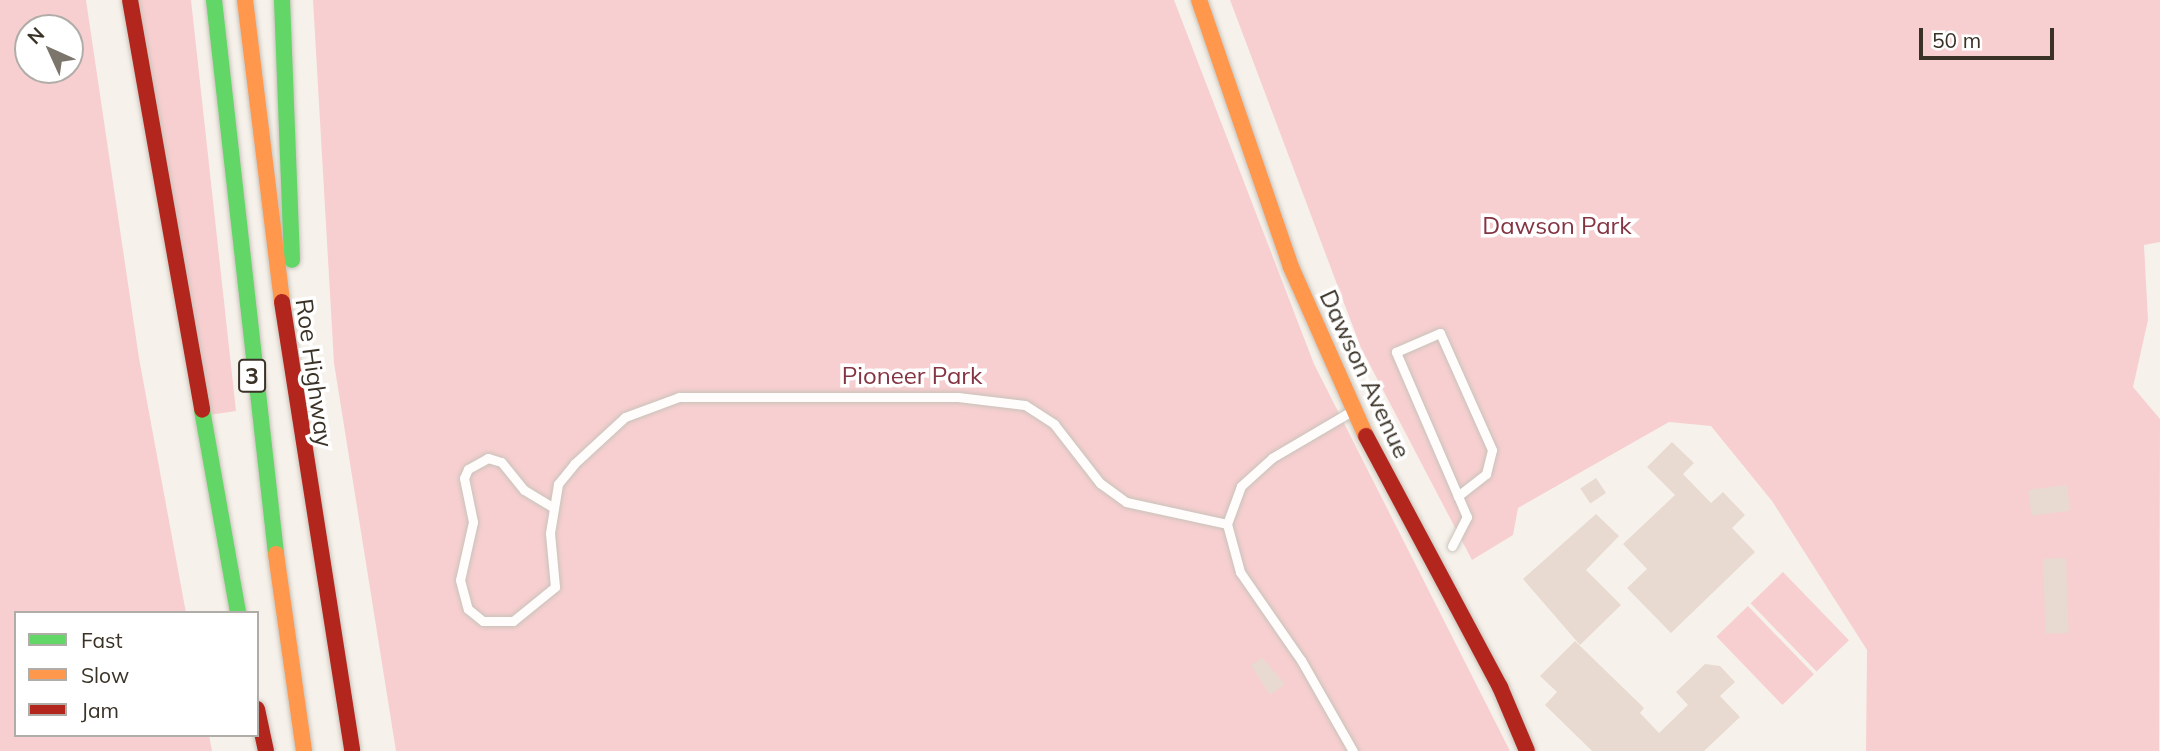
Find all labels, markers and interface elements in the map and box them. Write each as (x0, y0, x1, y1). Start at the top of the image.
north arrow (14, 14, 84, 84)
scale bar (1922, 14, 2057, 58)
text: N (22, 22, 49, 49)
text: 50 m (1932, 27, 1981, 53)
park label: Dawson Park (1482, 212, 1632, 240)
street label: Dawson Avenue (1313, 285, 1417, 463)
street label: Roe Highway (289, 297, 339, 449)
road number: 3 (238, 356, 266, 396)
park label: Pioneer Park (842, 362, 982, 390)
legend (14, 611, 259, 737)
text: Fast (81, 627, 123, 653)
text: Slow (81, 662, 129, 688)
text: Jam (81, 697, 119, 723)

